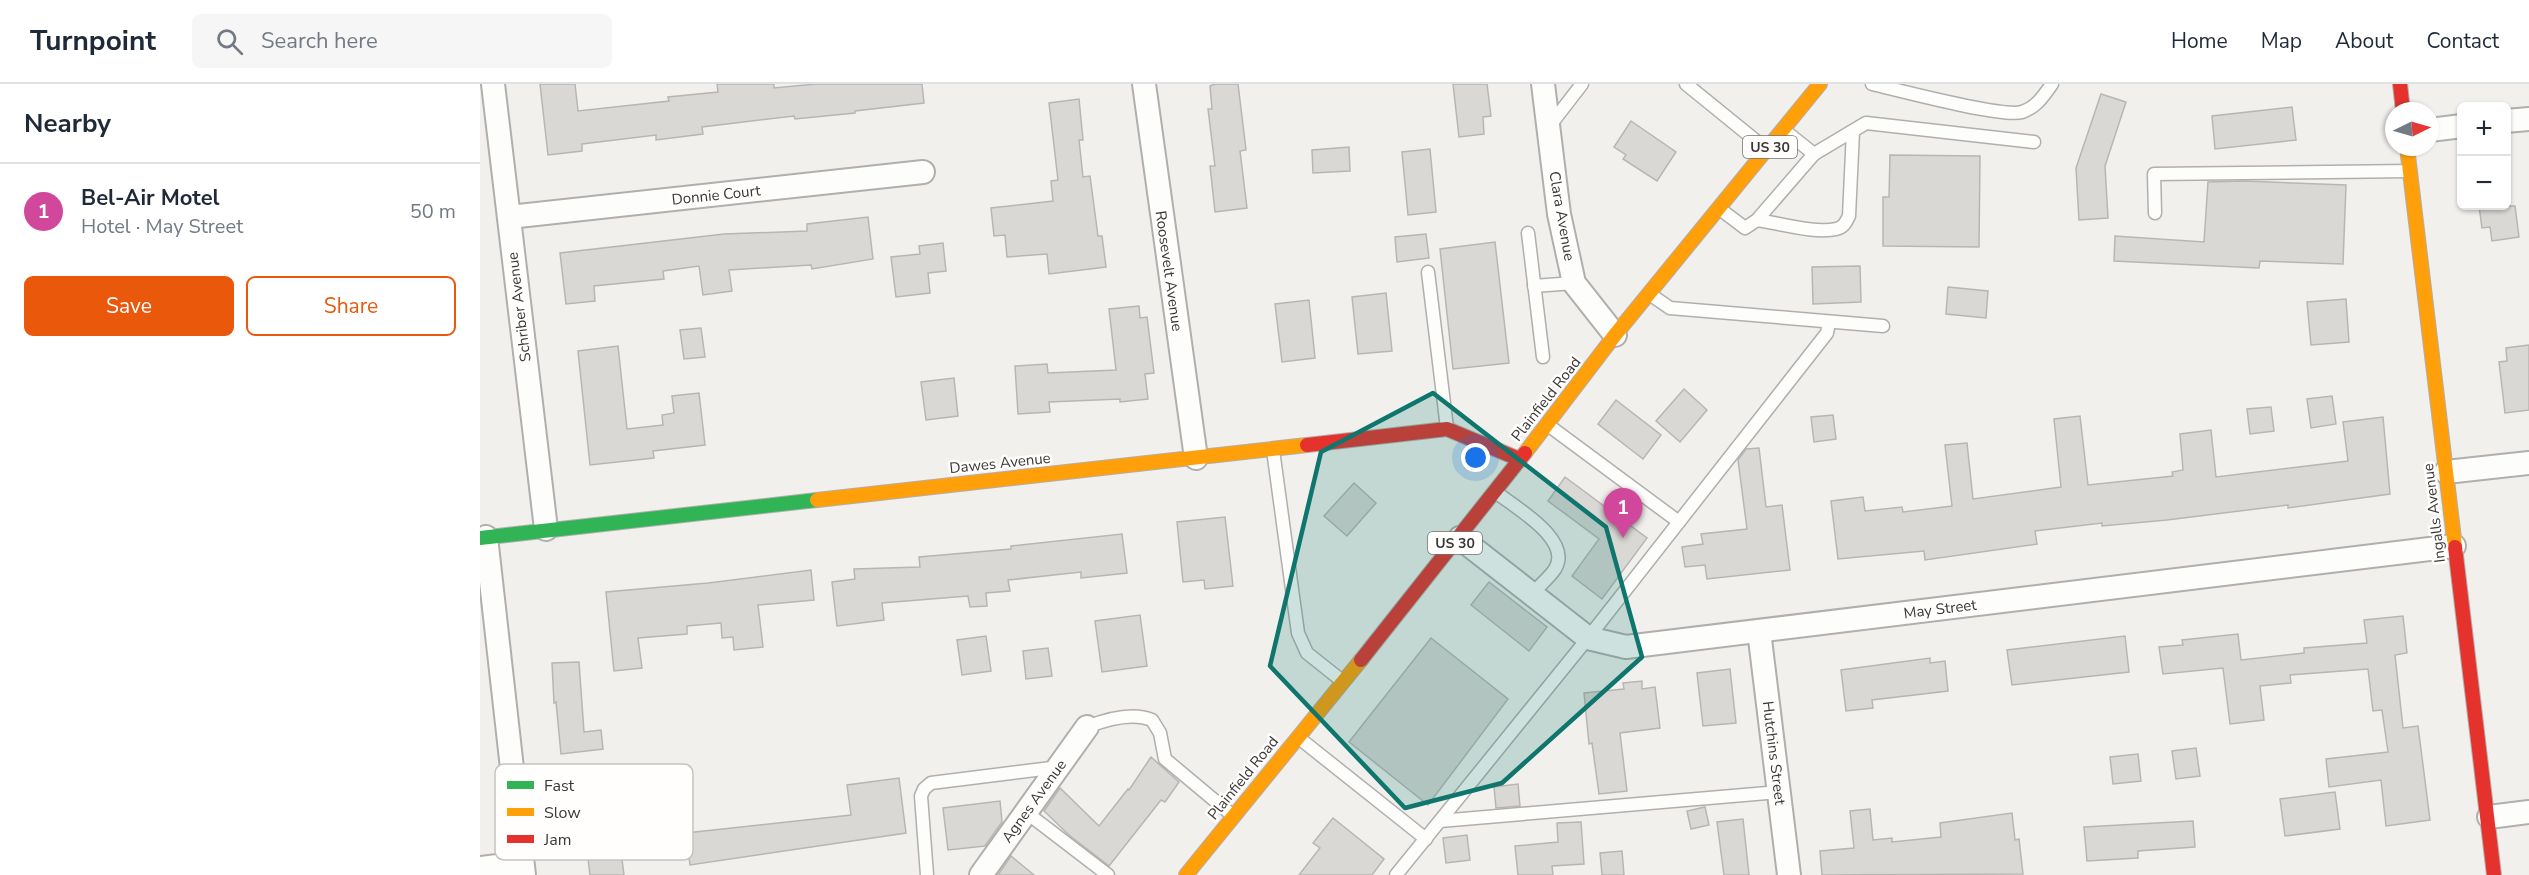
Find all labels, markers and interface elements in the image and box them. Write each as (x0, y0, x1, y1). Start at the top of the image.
search box (192, 14, 612, 68)
text: Turnpoint (30, 22, 156, 60)
icon: search (213, 25, 246, 58)
text: Search here (261, 26, 378, 56)
text: Home (2171, 27, 2228, 55)
text: Map (2261, 27, 2302, 55)
text: About (2335, 27, 2393, 55)
text: Contact (2426, 27, 2499, 55)
north arrow (2385, 102, 2439, 156)
map controls (2457, 102, 2511, 210)
button: + (2457, 102, 2511, 156)
text: Nearby (24, 106, 111, 141)
road number: US 30 (1743, 136, 1797, 158)
button: − (2457, 156, 2511, 210)
street label: Clara Avenue (1544, 170, 1580, 262)
street label: Donnie Court (671, 180, 762, 210)
text: Bel-Air Motel (81, 183, 220, 213)
text: 1 (38, 198, 50, 225)
text: 50 m (410, 198, 456, 225)
street label: Roosevelt Avenue (1151, 209, 1187, 333)
text: Hotel · May Street (81, 213, 243, 240)
street label: Schriber Avenue (502, 251, 536, 363)
button: Save (24, 276, 234, 336)
button: Share (246, 276, 456, 336)
street label: Plainfield Road (1507, 353, 1585, 445)
your location (1461, 443, 1490, 472)
street label: Dawes Avenue (948, 448, 1052, 478)
street label: Ingalls Avenue (2418, 462, 2450, 564)
pin: 1 (1604, 488, 1642, 538)
road number: US 30 (1428, 532, 1482, 554)
street label: May Street (1902, 595, 1978, 623)
street label: Hutchins Street (1758, 700, 1790, 807)
street label: Plainfield Road (1203, 732, 1283, 824)
street label: Agnes Avenue (997, 755, 1071, 847)
legend (495, 764, 693, 860)
text: Fast (544, 775, 575, 797)
text: Slow (544, 802, 581, 824)
text: Jam (543, 829, 571, 851)

